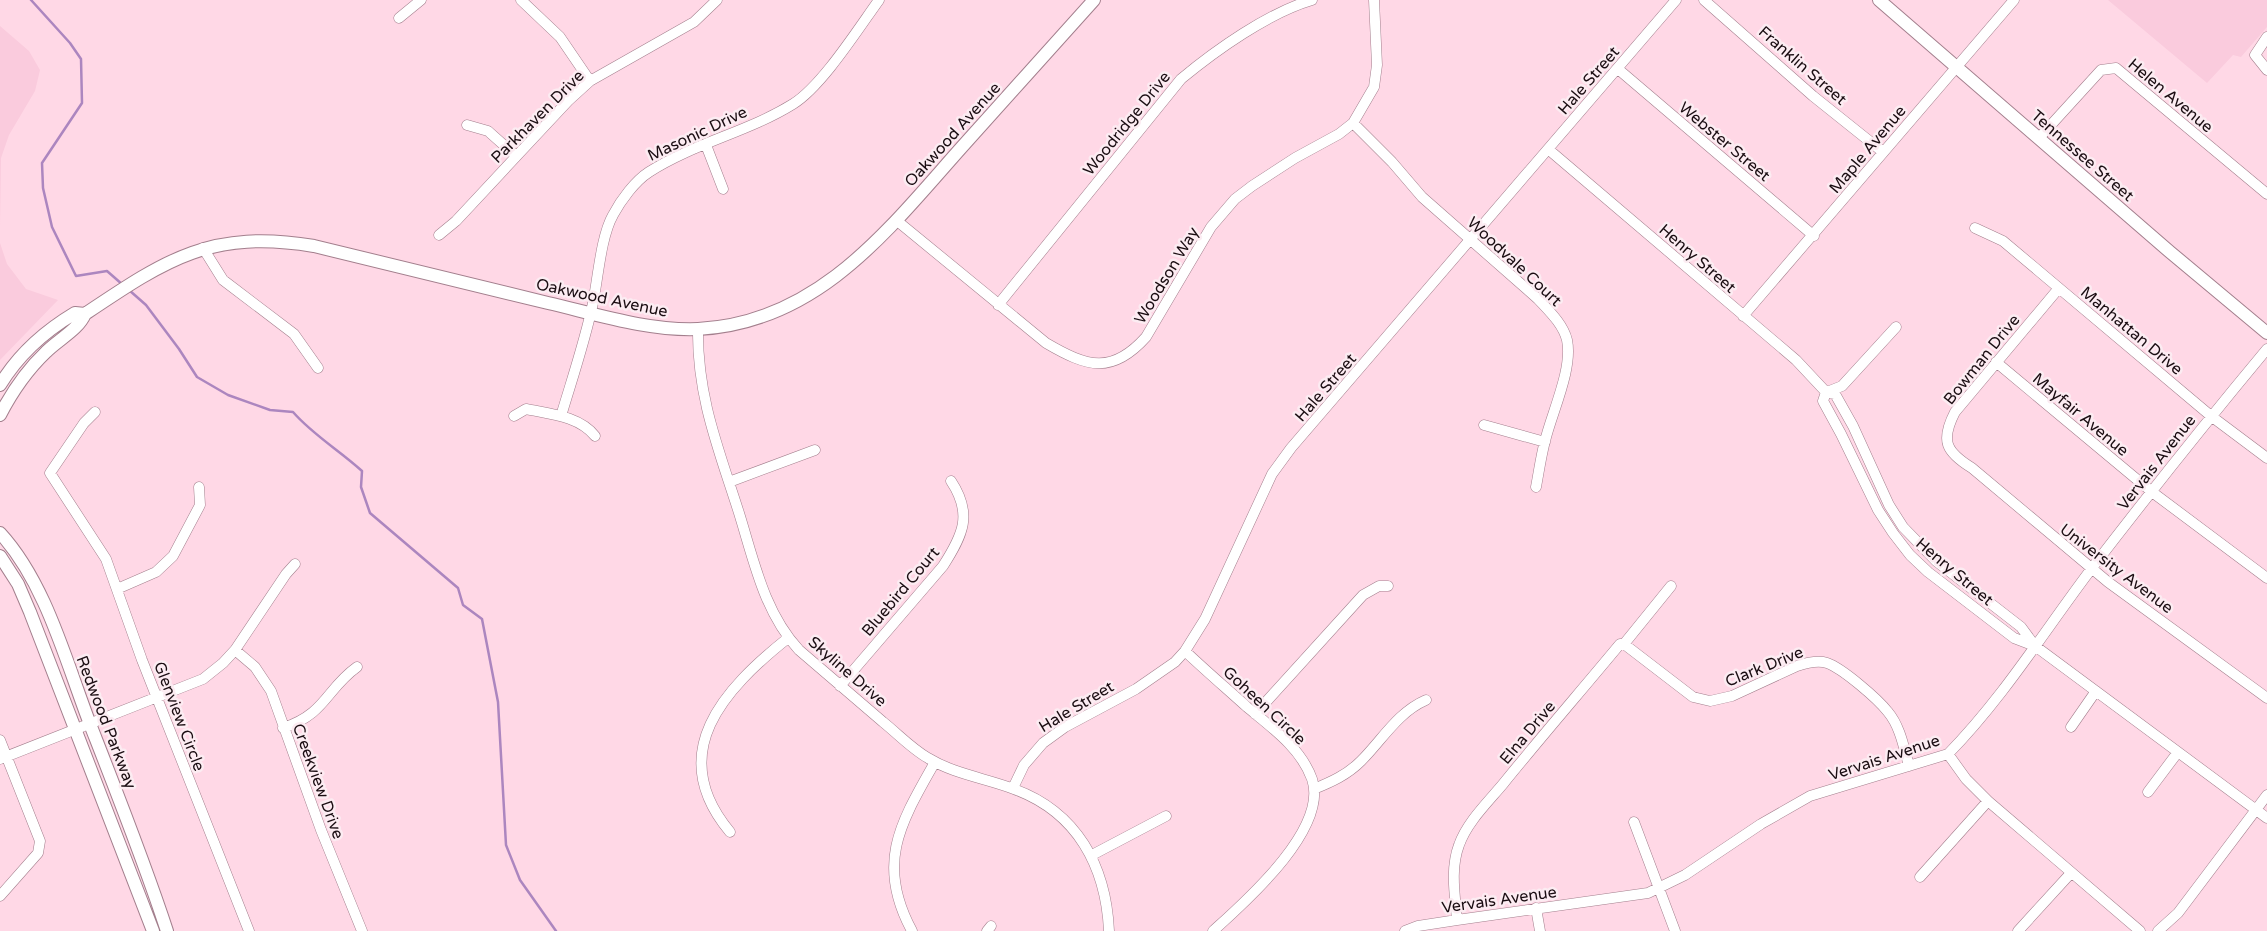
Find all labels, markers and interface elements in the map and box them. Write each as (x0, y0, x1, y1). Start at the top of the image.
street label: Franklin Street (1754, 22, 1851, 110)
street label: Hale Street (1554, 42, 1624, 119)
street label: Helen Avenue (2124, 54, 2217, 137)
street label: Parkhaven Drive (487, 66, 588, 167)
street label: Woodridge Drive (1079, 68, 1175, 180)
street label: Oakwood Avenue (900, 78, 1005, 191)
street label: Webster Street (1675, 98, 1774, 186)
street label: Maple Avenue (1825, 101, 1910, 198)
street label: Masonic Drive (644, 102, 750, 166)
street label: Tennessee Street (2027, 106, 2138, 206)
street label: Woodvale Court (1463, 213, 1566, 311)
street label: Henry Street (1655, 220, 1740, 298)
street label: Woodson Way (1130, 223, 1204, 328)
street label: Oakwood Avenue (534, 274, 669, 322)
street label: Manhattan Drive (2076, 282, 2187, 379)
street label: Bowman Drive (1939, 310, 2024, 409)
street label: Hale Street (1291, 349, 1361, 426)
street label: Mayfair Avenue (2028, 369, 2132, 461)
street label: Vervais Avenue (2113, 411, 2200, 514)
street label: University Avenue (2056, 520, 2177, 618)
street label: Henry Street (1911, 533, 1997, 610)
street label: Bluebird Court (858, 543, 944, 640)
street label: Skyline Drive (804, 632, 891, 711)
street label: Clark Drive (1722, 642, 1806, 692)
street label: Redwood Parkway (71, 653, 141, 792)
street label: Glenview Circle (149, 659, 209, 774)
street label: Goheen Circle (1219, 662, 1310, 749)
street label: Hale Street (1035, 677, 1118, 737)
street label: Elna Drive (1496, 697, 1560, 768)
street label: Creekview Drive (288, 721, 348, 842)
street label: Vervais Avenue (1826, 731, 1943, 785)
street label: Vervais Avenue (1440, 882, 1558, 918)

